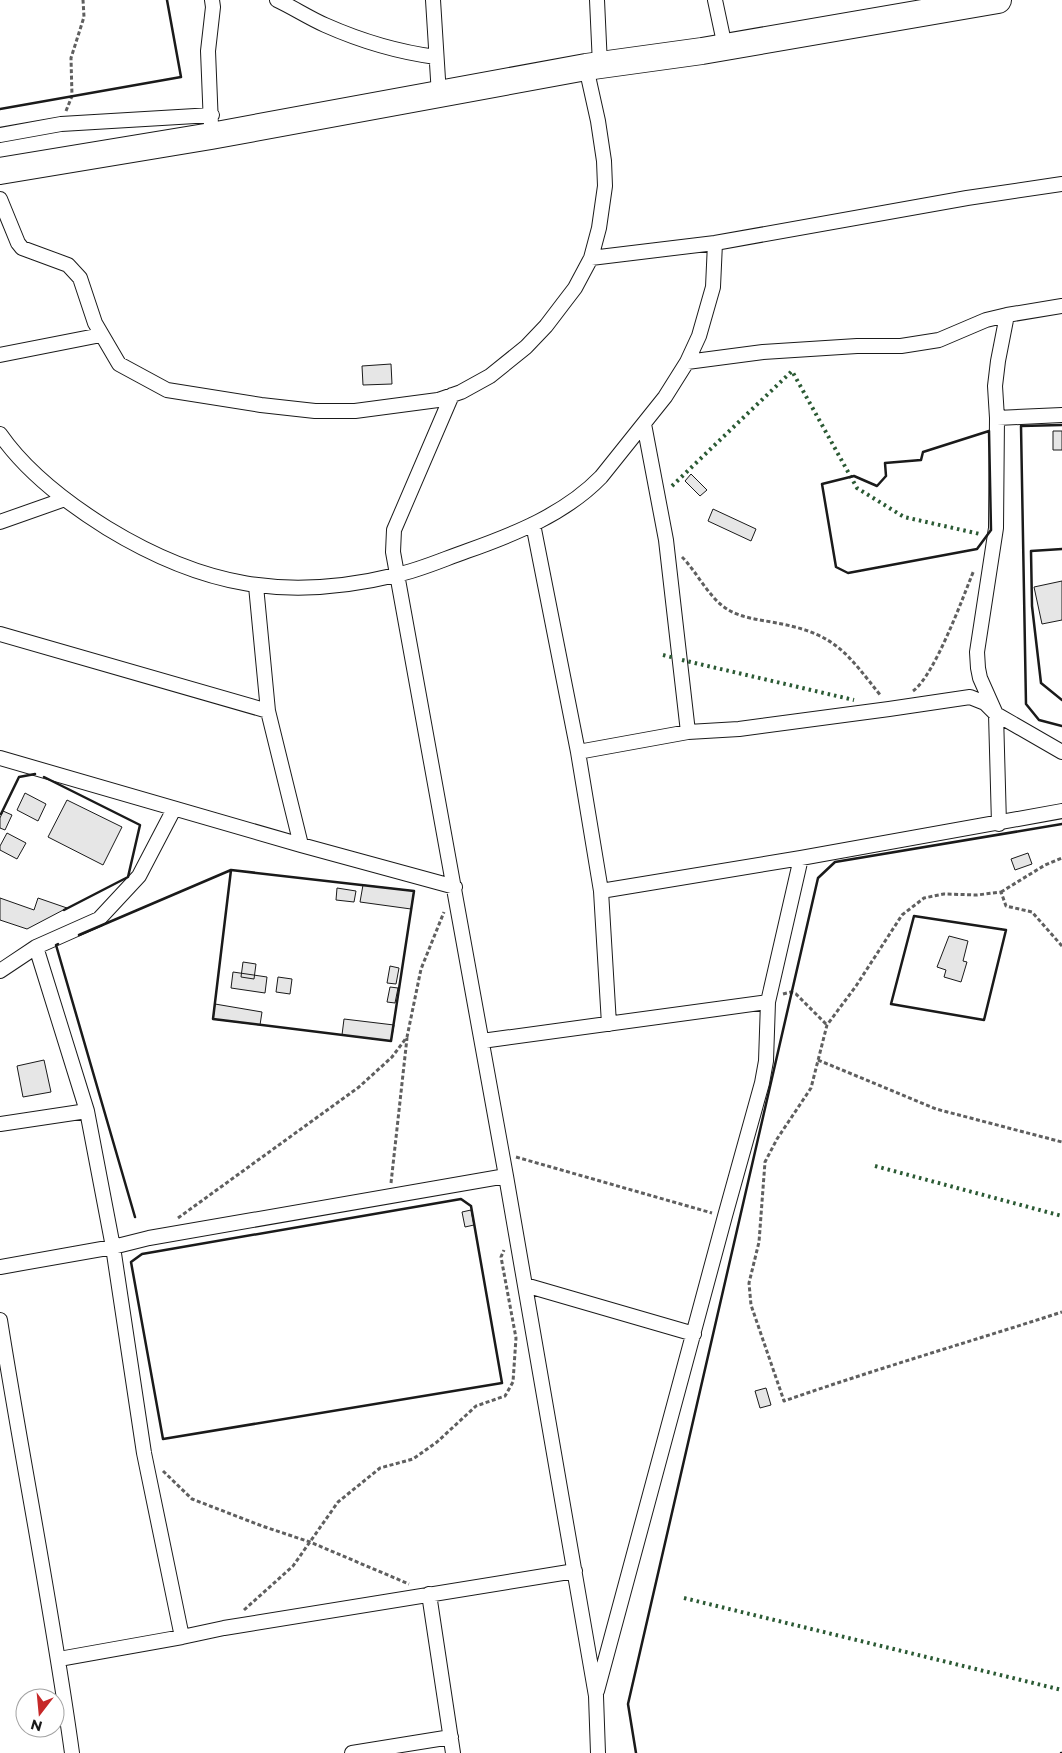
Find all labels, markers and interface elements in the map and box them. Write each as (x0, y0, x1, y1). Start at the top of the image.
north arrow (15, 1688, 65, 1738)
text: N (28, 1715, 44, 1736)

